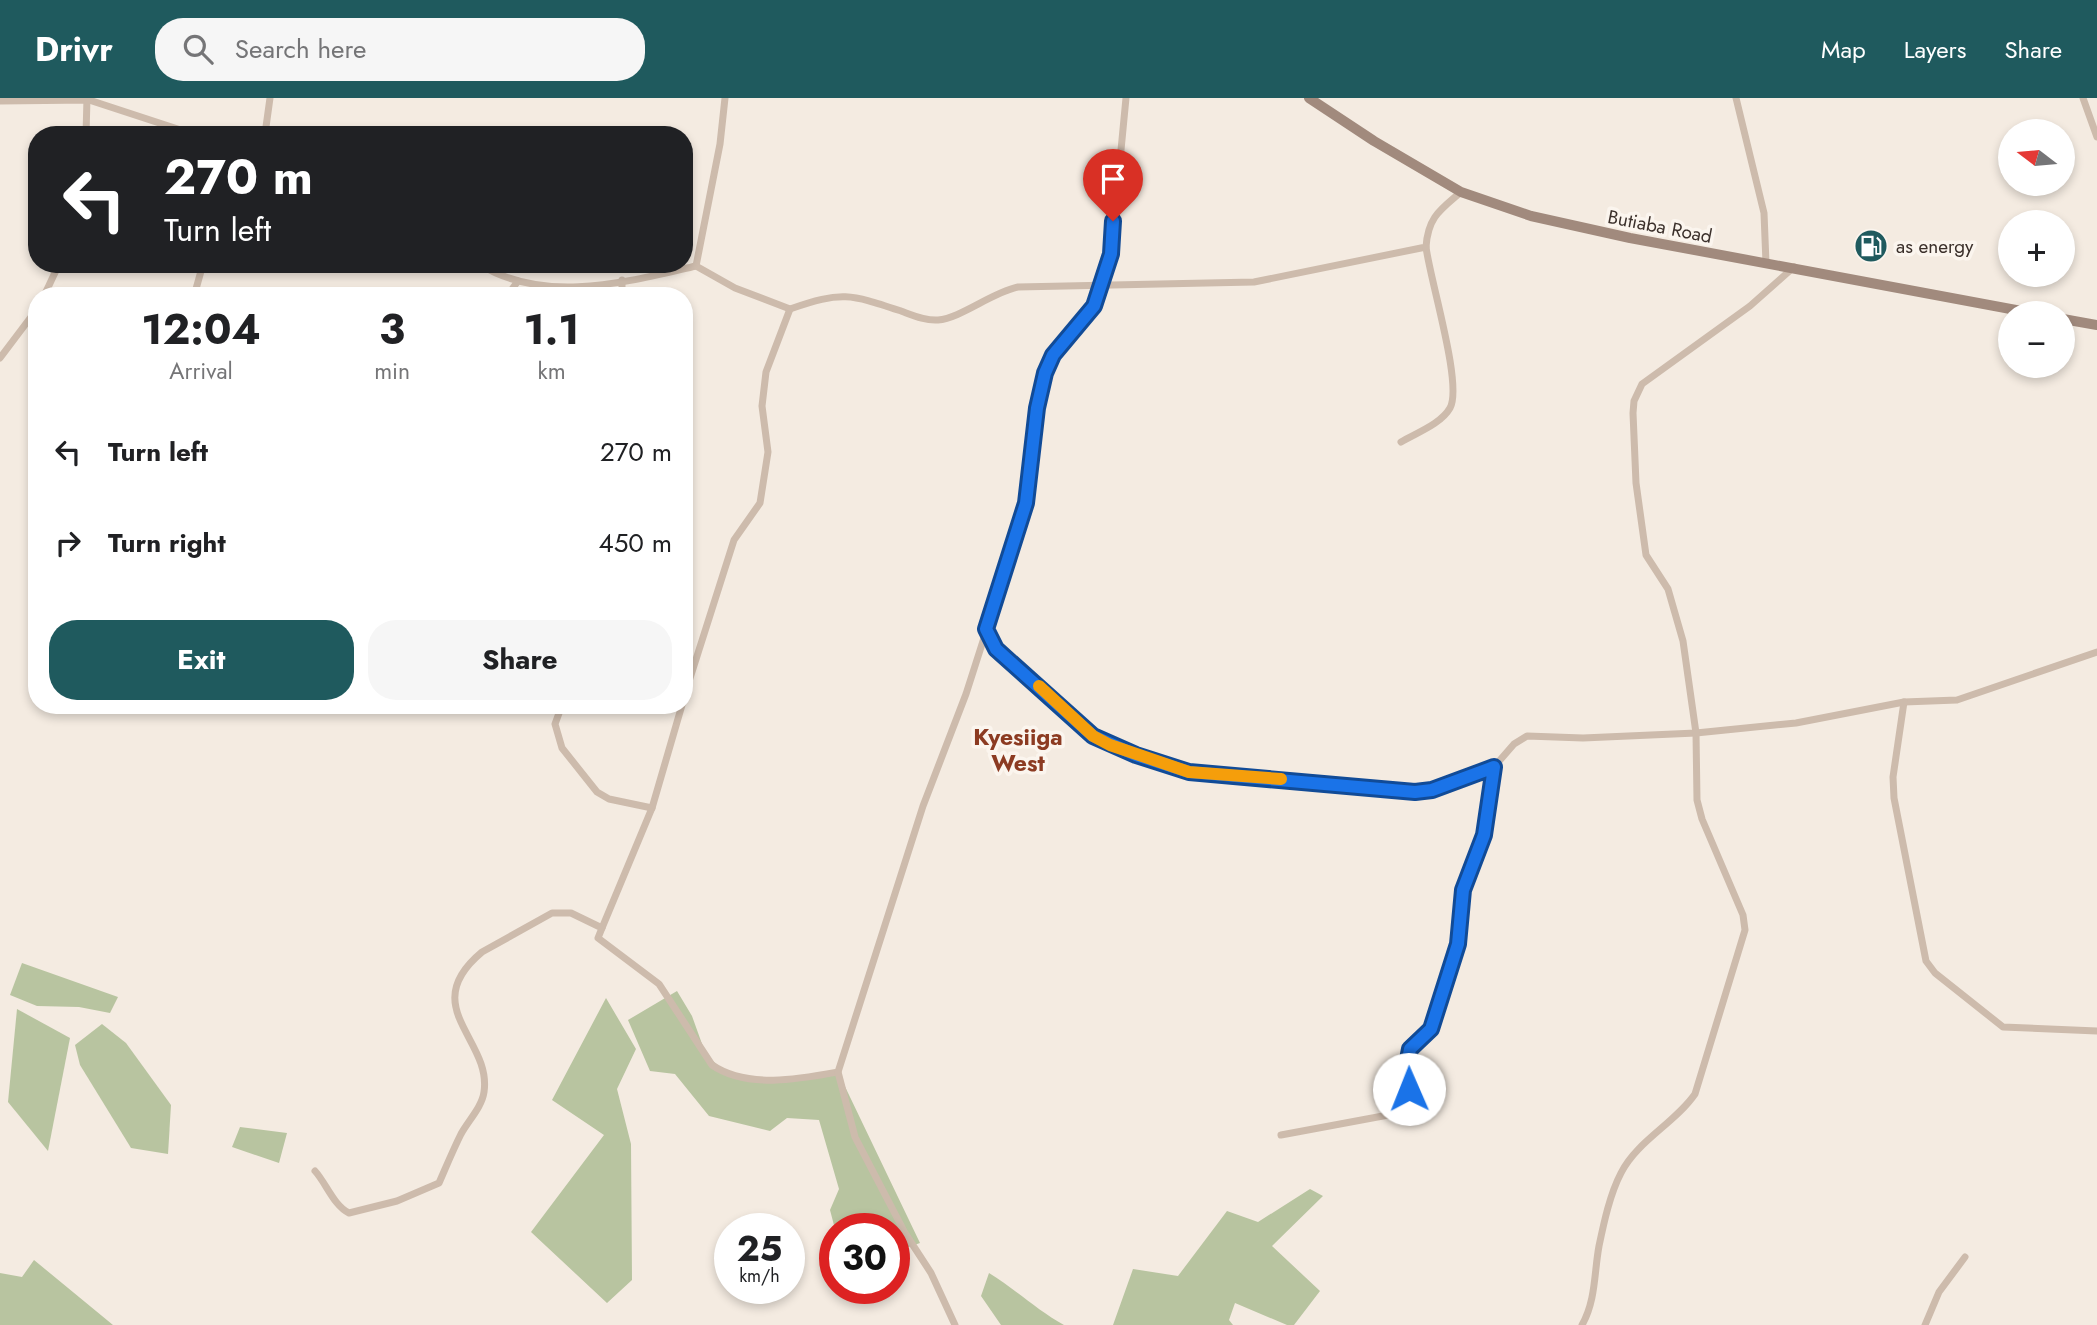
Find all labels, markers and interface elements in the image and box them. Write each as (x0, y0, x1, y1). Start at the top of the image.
search box (155, 18, 645, 81)
text: Drivr (35, 26, 113, 73)
icon: search (179, 30, 217, 68)
text: Search here (235, 30, 366, 68)
text: Map (1821, 32, 1866, 67)
text: Layers (1904, 32, 1966, 67)
text: Share (2004, 32, 2062, 67)
north arrow (1998, 119, 2076, 196)
map controls (1998, 119, 2075, 378)
text: 270 m (164, 142, 313, 212)
pin (1083, 149, 1143, 221)
icon: left (49, 154, 140, 245)
icon: arrive (1094, 160, 1132, 198)
street label: Butiaba Road (1605, 203, 1714, 250)
text: Turn left (164, 207, 271, 253)
button: + (1998, 210, 2075, 287)
fuel station icon: as energy (1852, 227, 1890, 265)
place label: as energy (1896, 233, 1974, 260)
text: 12:04 (141, 299, 261, 360)
text: 3 (379, 299, 405, 360)
text: 1.1 (523, 299, 580, 360)
button: − (1998, 301, 2075, 378)
text: Arrival (169, 354, 233, 388)
text: min (374, 354, 410, 388)
text: km (538, 354, 566, 388)
icon: left (49, 433, 87, 471)
text: Turn left (108, 433, 208, 471)
text: 270 m (600, 433, 672, 471)
icon: right (49, 524, 87, 562)
text: Turn right (108, 524, 226, 562)
text: 450 m (598, 524, 672, 562)
button: Exit (49, 620, 354, 700)
button: Share (368, 620, 672, 700)
district label: Kyesiiga West (973, 720, 1063, 780)
position arrow (1372, 1052, 1446, 1126)
speed limit sign: 30 (819, 1213, 910, 1304)
text: 25 (737, 1224, 782, 1274)
text: km/h (739, 1263, 780, 1289)

